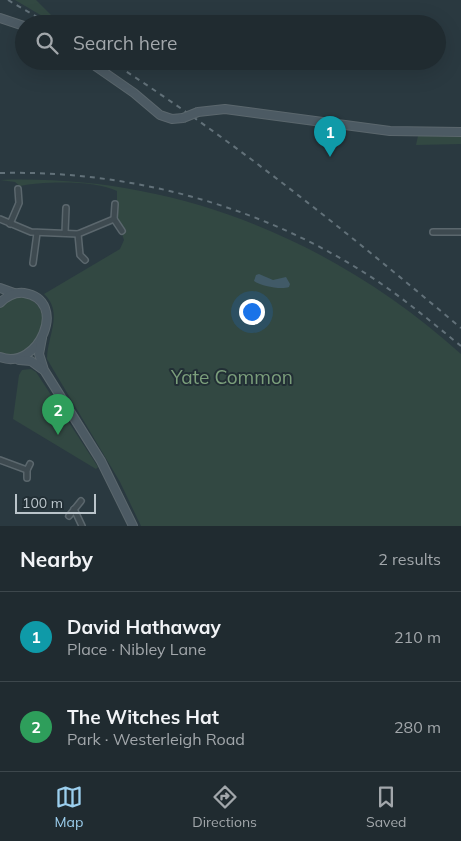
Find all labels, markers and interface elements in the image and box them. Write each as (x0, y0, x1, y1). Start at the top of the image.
search box (15, 15, 446, 70)
icon: search (33, 29, 61, 57)
text: Search here (73, 31, 177, 55)
pin: 1 (314, 116, 346, 157)
your location (239, 299, 265, 325)
park label: Yate Common (170, 365, 293, 389)
pin: 2 (42, 394, 74, 435)
scale bar (15, 491, 96, 514)
text: 100 m (22, 494, 63, 512)
text: Nearby (20, 546, 93, 572)
text: 2 results (378, 549, 441, 569)
text: David Hathaway (67, 615, 221, 639)
text: 1 (31, 627, 41, 647)
text: 210 m (394, 627, 441, 647)
text: Place · Nibley Lane (67, 639, 206, 659)
text: The Witches Hat (67, 705, 219, 729)
text: 2 (31, 717, 41, 737)
text: 280 m (394, 717, 441, 737)
text: Park · Westerleigh Road (67, 729, 245, 749)
tab: Map (55, 783, 83, 831)
tab: Directions (192, 783, 257, 831)
tab: Saved (366, 783, 406, 831)

